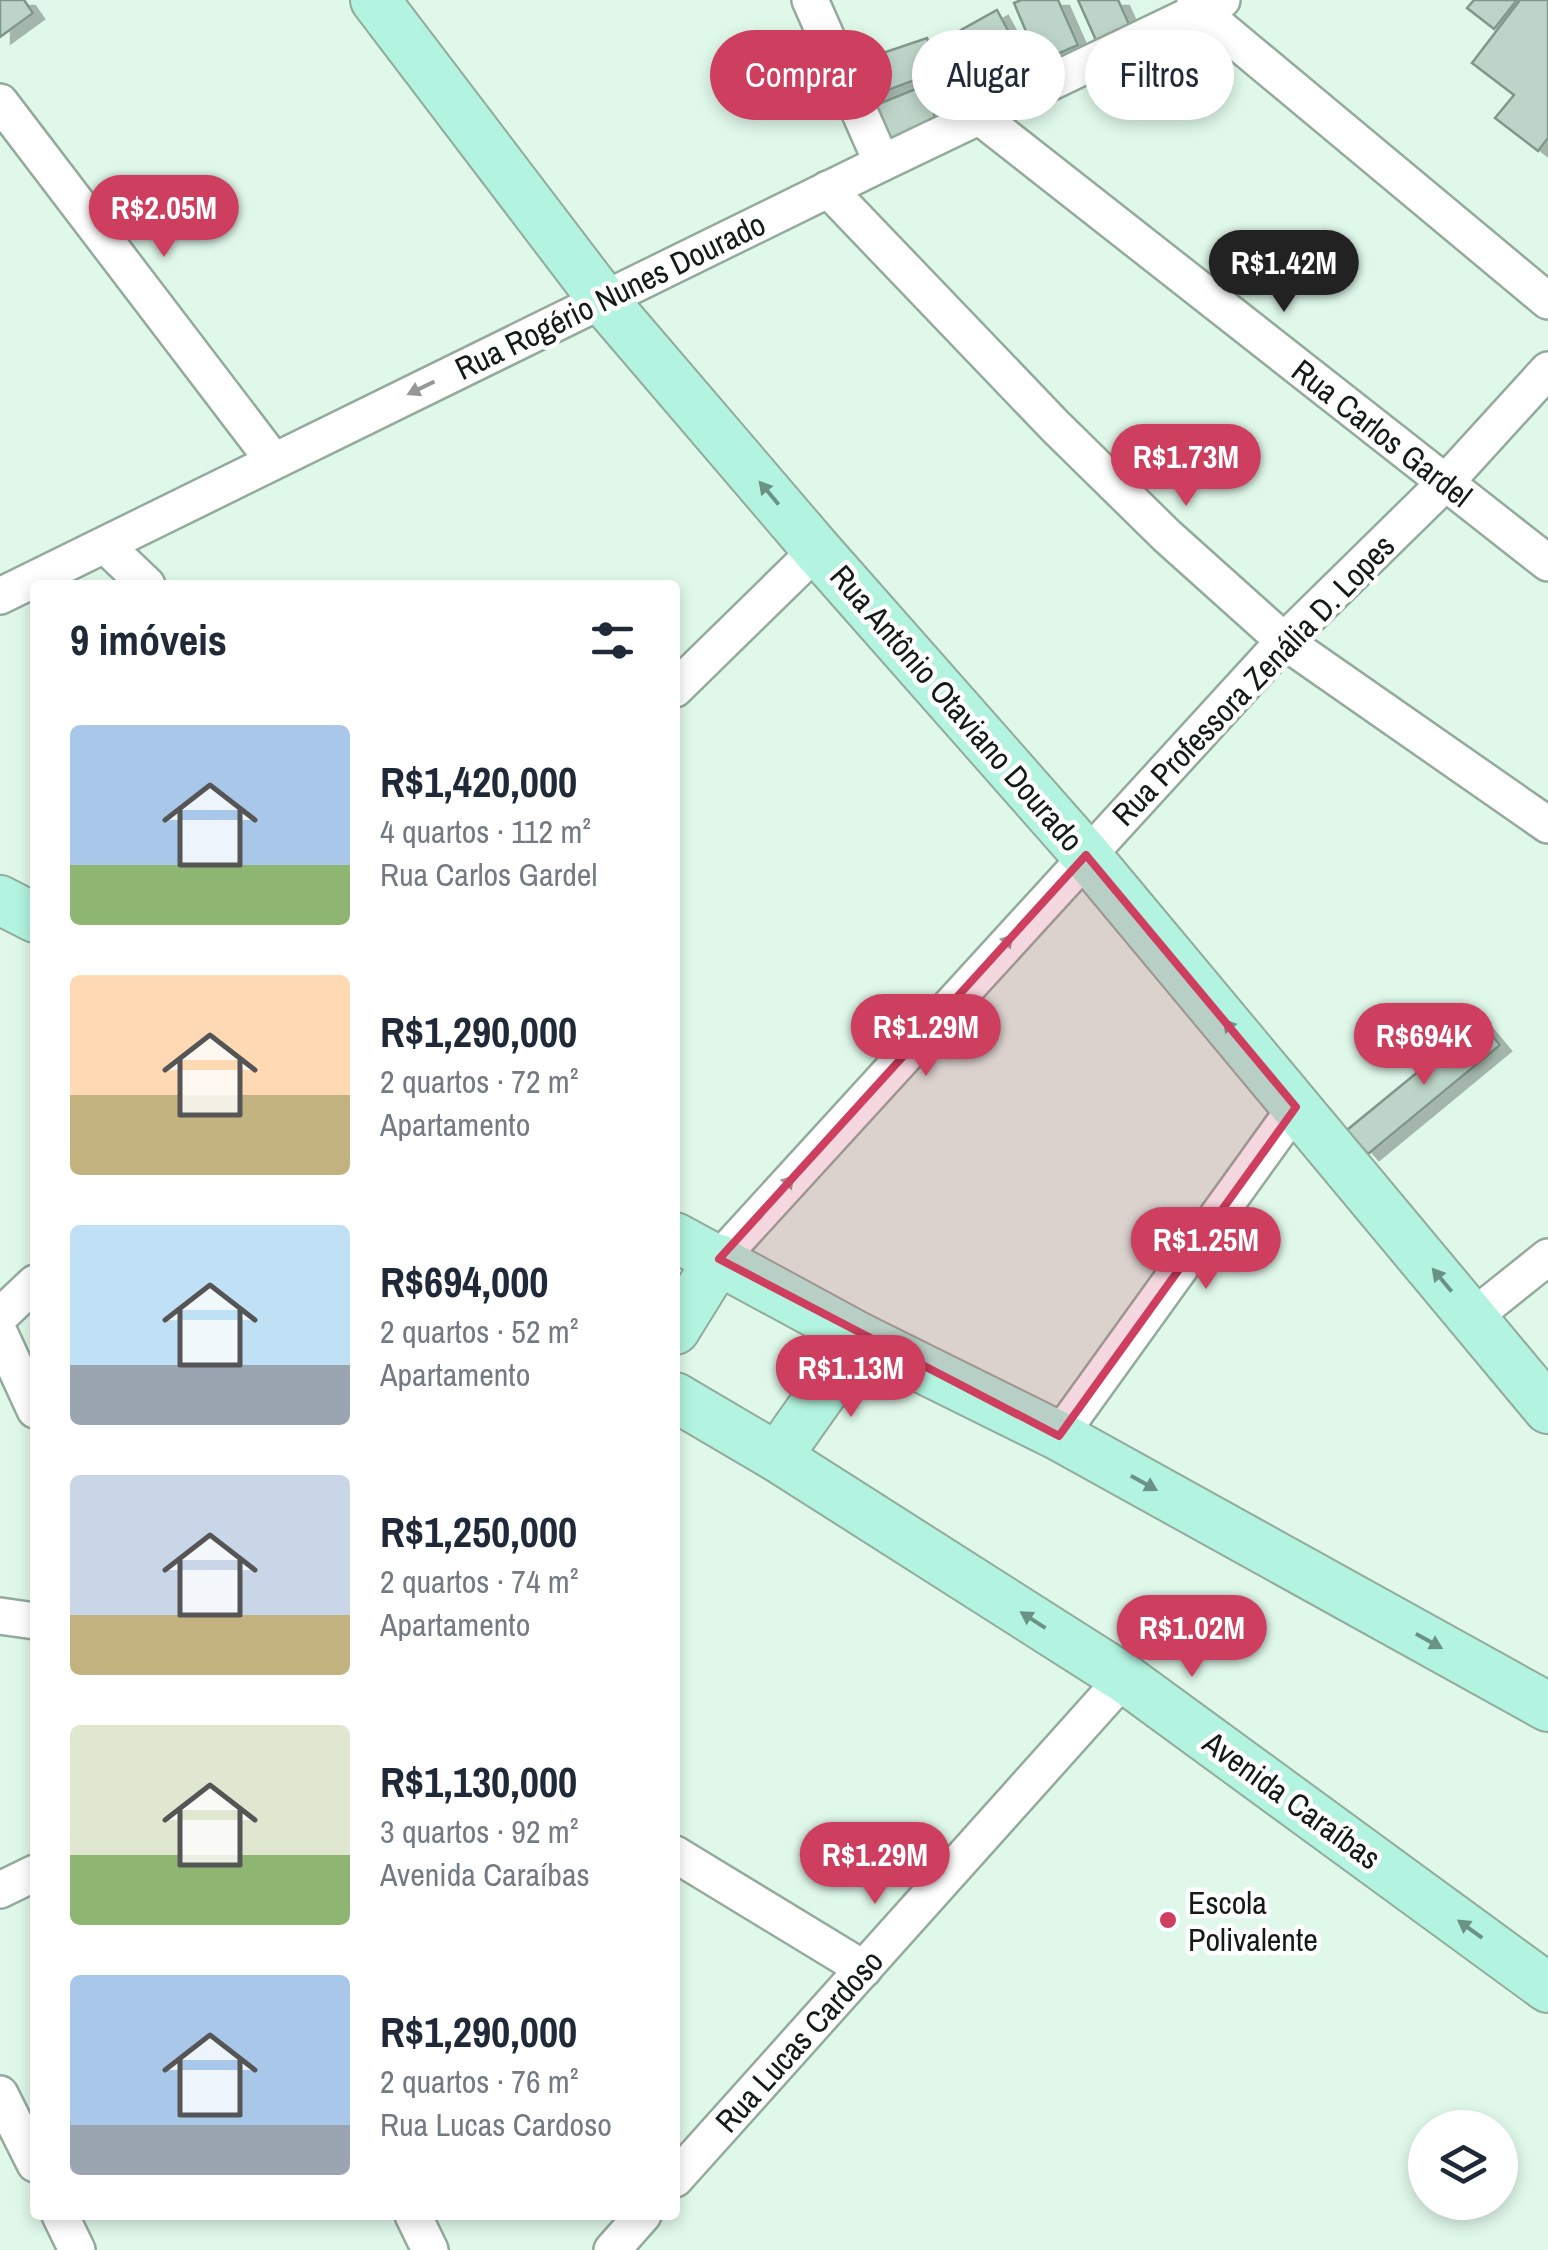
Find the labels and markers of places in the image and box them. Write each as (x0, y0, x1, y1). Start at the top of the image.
pin: R$2.05M (72, 175, 256, 260)
pin: R$1.42M (1192, 230, 1376, 315)
pin: R$1.73M (1094, 424, 1278, 509)
pin: R$1.29M (834, 994, 1018, 1079)
pin: R$694K (1343, 1003, 1505, 1088)
pin: R$1.25M (1114, 1207, 1298, 1292)
pin: R$1.13M (759, 1335, 943, 1420)
pin: R$1.02M (1100, 1595, 1284, 1680)
pin: R$1.29M (783, 1822, 967, 1907)
place label: Escola Polivalente (1188, 1881, 1318, 1961)
marker: Escola Polivalente (1157, 1909, 1179, 1931)

